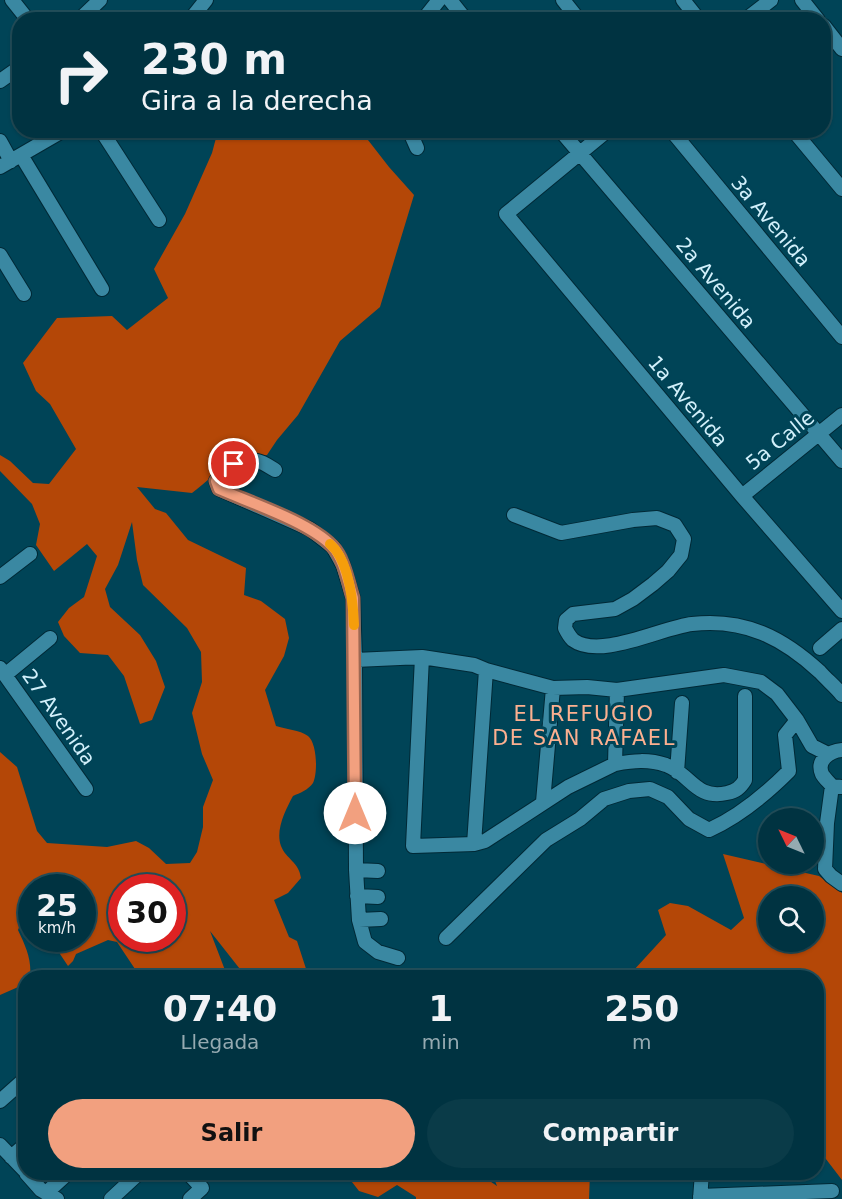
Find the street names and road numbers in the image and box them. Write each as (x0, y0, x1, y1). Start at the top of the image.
street label: 3a Avenida (726, 171, 816, 271)
street label: 2a Avenida (671, 233, 761, 333)
street label: 1a Avenida (643, 351, 733, 451)
street label: 5a Calle (741, 405, 819, 475)
street label: 27 Avenida (17, 664, 101, 770)

